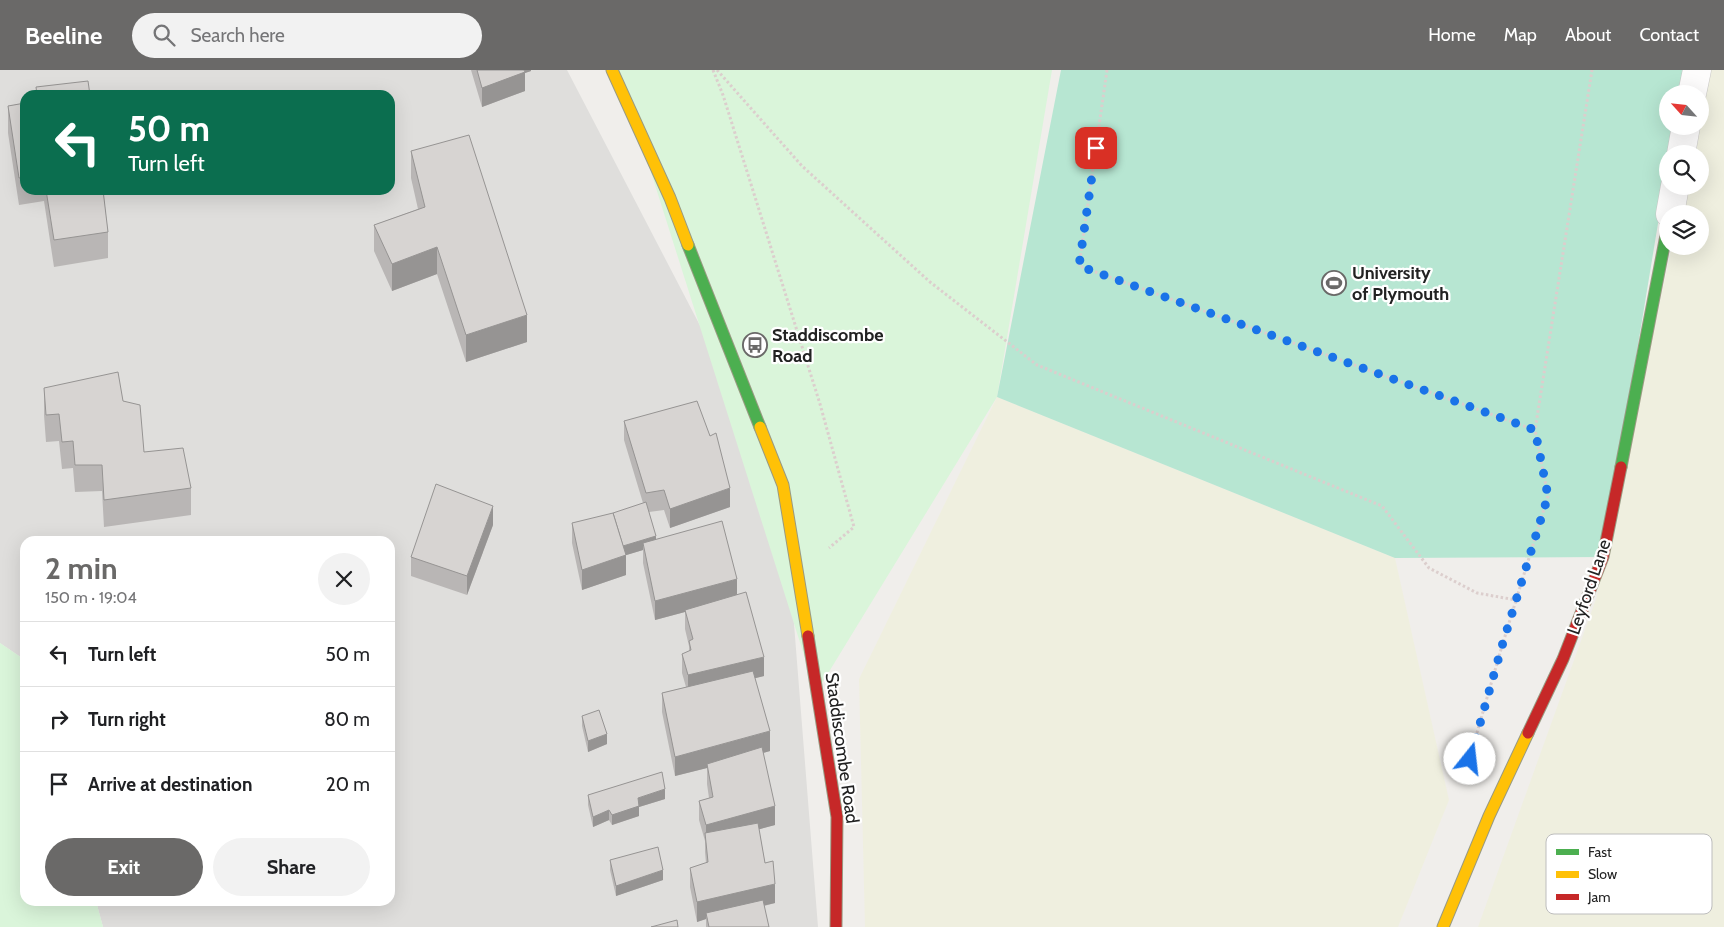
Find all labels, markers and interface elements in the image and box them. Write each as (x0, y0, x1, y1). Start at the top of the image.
search box (132, 13, 482, 58)
text: Beeline (25, 21, 102, 50)
icon: search (150, 21, 178, 49)
text: Search here (190, 24, 285, 47)
text: Home (1428, 24, 1476, 46)
text: Map (1504, 24, 1537, 46)
text: About (1565, 24, 1611, 46)
text: Contact (1639, 24, 1699, 46)
north arrow (1659, 85, 1709, 135)
map controls (1659, 85, 1709, 255)
text: 50 m (128, 107, 210, 150)
icon: left (45, 110, 110, 175)
pin (1075, 127, 1117, 169)
icon: arrive (1082, 134, 1110, 162)
button: search (1659, 145, 1709, 195)
text: Turn left (128, 150, 205, 177)
button: layers (1659, 205, 1709, 255)
place label: University of Plymouth (1352, 262, 1449, 305)
sports icon: University of Plymouth (1321, 270, 1347, 296)
place label: Staddiscombe Road (772, 324, 883, 367)
bus stop icon: Staddiscombe Road (742, 332, 768, 358)
street label: Leyford Lane (1562, 537, 1616, 637)
text: 2 min (45, 550, 117, 587)
button: close (318, 553, 370, 605)
text: 150 m · 19:04 (45, 588, 137, 607)
icon: left (45, 640, 73, 668)
text: Turn left (88, 643, 156, 666)
text: 50 m (326, 643, 370, 666)
street label: Staddiscombe Road (821, 671, 863, 825)
icon: right (45, 705, 73, 733)
text: Turn right (88, 708, 166, 731)
text: 80 m (324, 708, 370, 731)
position arrow (1443, 732, 1495, 784)
icon: arrive (45, 770, 73, 798)
text: Arrive at destination (88, 773, 252, 796)
text: 20 m (326, 773, 370, 796)
legend (1546, 834, 1712, 914)
button: Exit (45, 838, 203, 896)
button: Share (213, 838, 370, 896)
text: Fast (1588, 843, 1612, 861)
text: Slow (1588, 865, 1617, 883)
text: Jam (1587, 888, 1610, 906)

